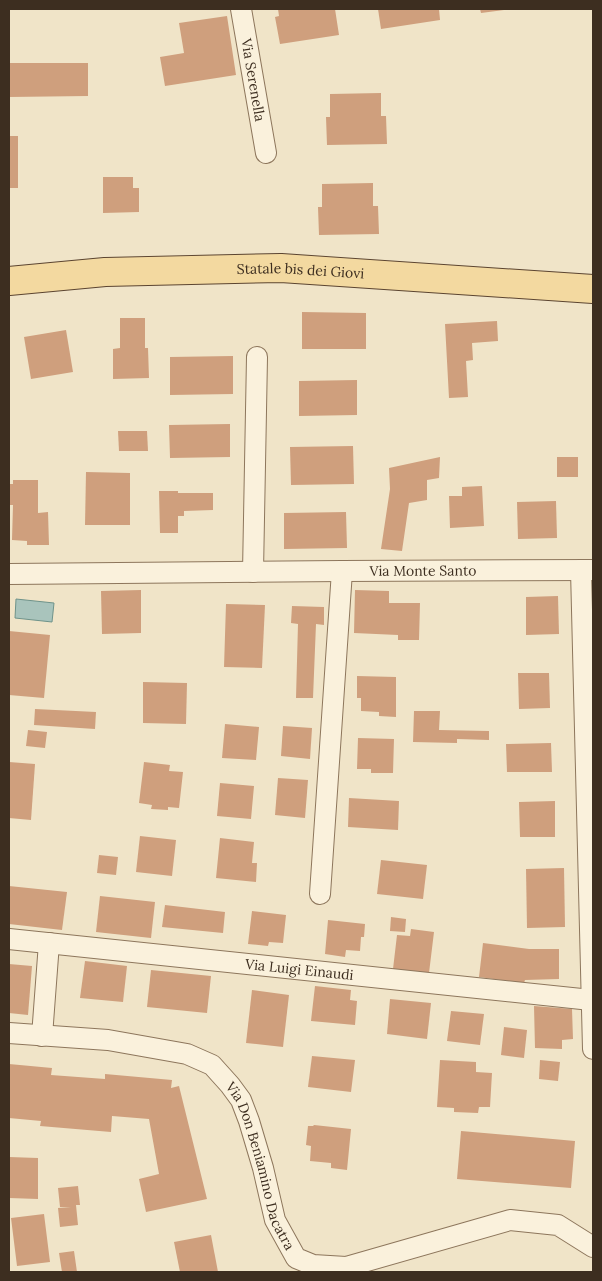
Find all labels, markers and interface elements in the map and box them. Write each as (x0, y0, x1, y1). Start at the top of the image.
street label: Via Serenella (237, 36, 269, 123)
street label: Statale bis dei Giovi (236, 259, 365, 283)
street label: Via Monte Santo (368, 561, 477, 580)
street label: Via Luigi Einaudi (243, 955, 355, 984)
street label: Via Don Beniamino Dacatra (221, 1077, 299, 1253)

